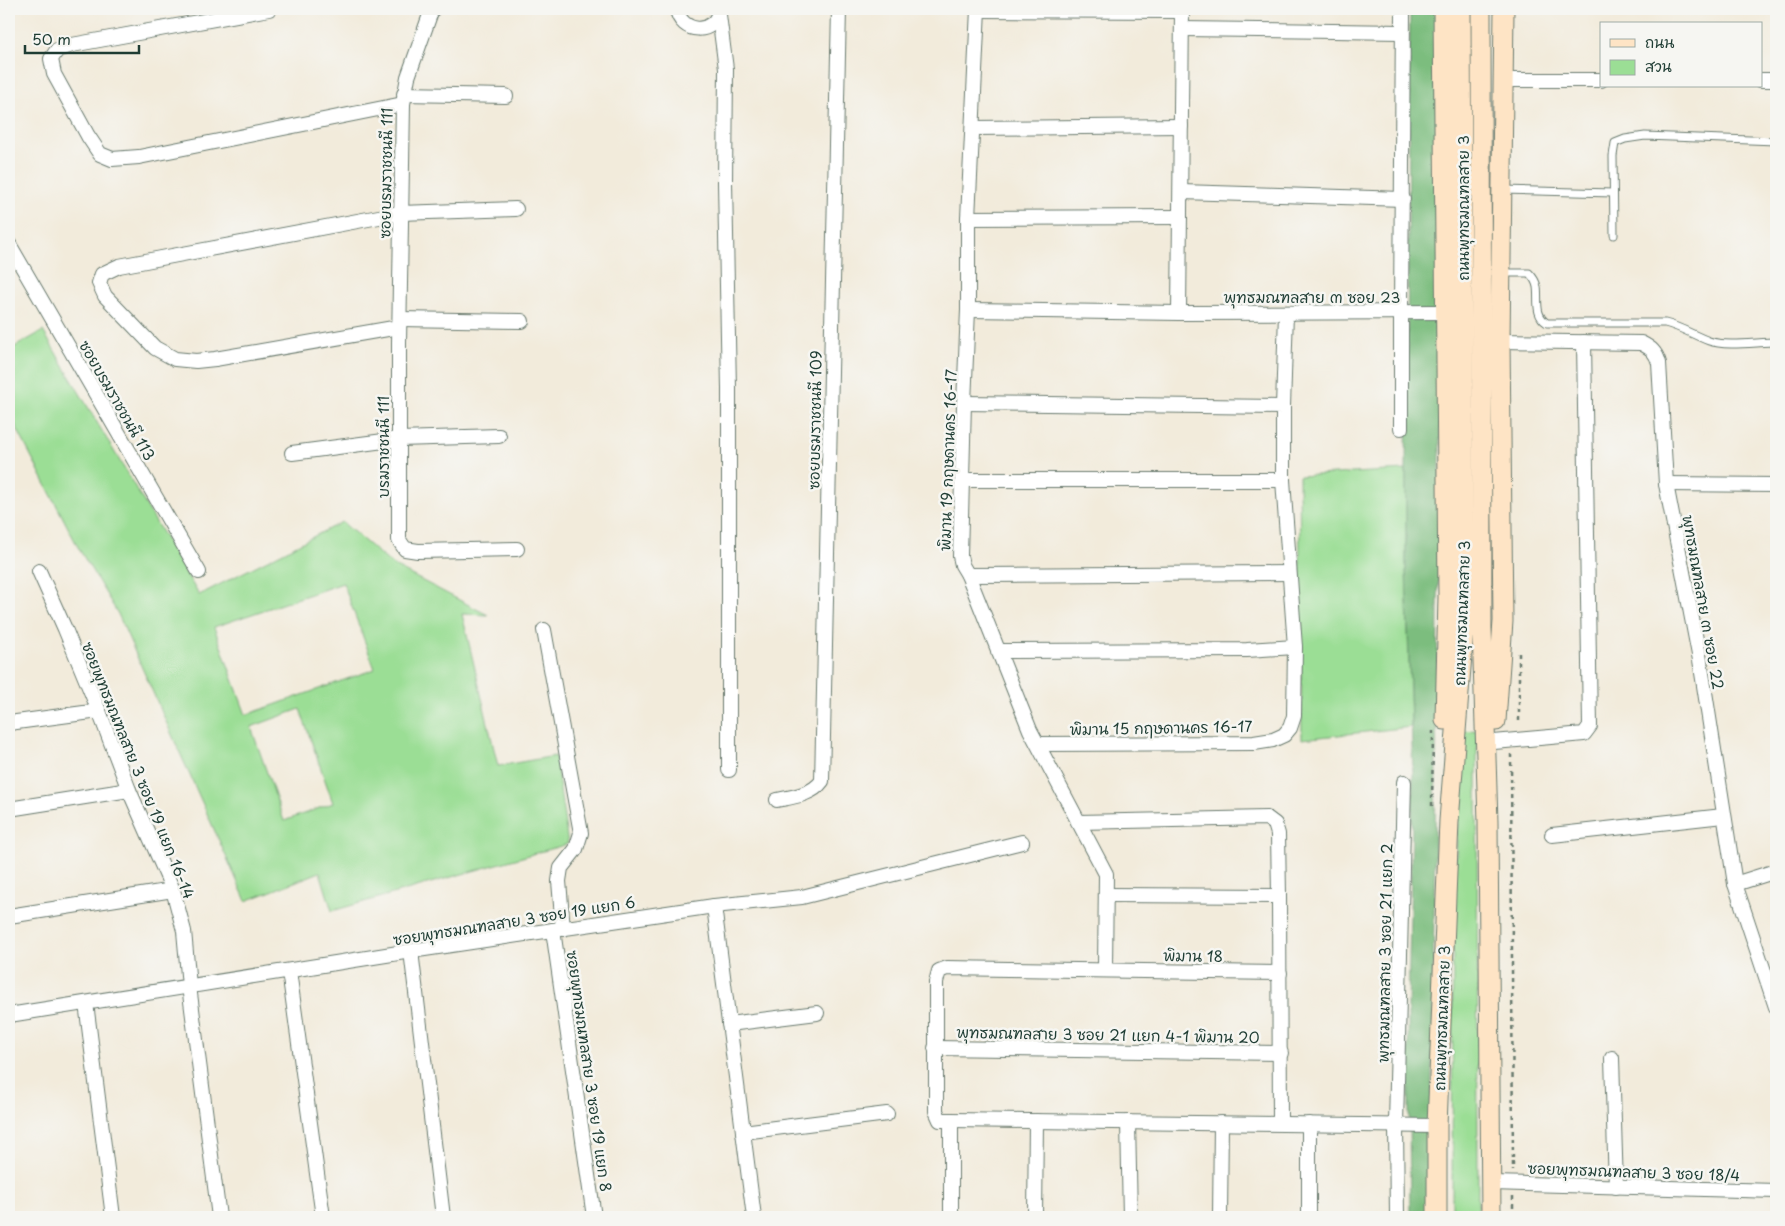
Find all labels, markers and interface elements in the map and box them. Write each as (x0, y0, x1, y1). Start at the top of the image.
scale bar (25, 22, 139, 54)
legend (1600, 22, 1762, 88)
text: 50 m (32, 27, 71, 50)
text: ถนน (1645, 30, 1674, 53)
text: สวน (1645, 54, 1672, 77)
street label: ซอยบรมราชชนนี 111 (372, 107, 398, 239)
street label: ถนนพุทธมณฑลสาย 3 (1451, 135, 1475, 281)
street label: พุทธมณฑลสาย ๓ ซอย 23 (1223, 285, 1401, 309)
street label: ซอยบรมราชชนนี 113 (74, 336, 162, 464)
street label: ซอยบรมราชชนนี 109 (801, 350, 827, 490)
street label: พิมาน 19 กฤษดานคร 16-17 (932, 369, 962, 551)
street label: บรมราชชนนี 111 (371, 396, 394, 498)
street label: พุทธมณฑลสาย ๓ ซอย 22 (1676, 513, 1731, 691)
street label: ถนนพุทธมณฑลสาย 3 (1447, 540, 1476, 686)
street label: ซอยพุทธมณฑลสาย 3 ซอย 19 แยก 16-14 (76, 638, 201, 902)
street label: พิมาน 15 กฤษดานคร 16-17 (1069, 714, 1253, 740)
street label: พุทธมณฑลสาย 3 ซอย 21 แยก 2 (1371, 843, 1398, 1063)
street label: ซอยพุทธมณฑลสาย 3 ซอย 19 แยก 6 (391, 889, 637, 951)
street label: พิมาน 18 (1163, 943, 1223, 967)
street label: ถนนพุทธมณฑลสาย 3 (1427, 945, 1456, 1091)
street label: ซอยพุทธมณฑลสาย 3 ซอย 19 แยก 8 (561, 949, 618, 1193)
street label: พุทธมณฑลสาย 3 ซอย 21 แยก 4-1 พิมาน 20 (956, 1020, 1260, 1049)
street label: ซอยพุทธมณฑลสาย 3 ซอย 18/4 (1527, 1156, 1741, 1187)

